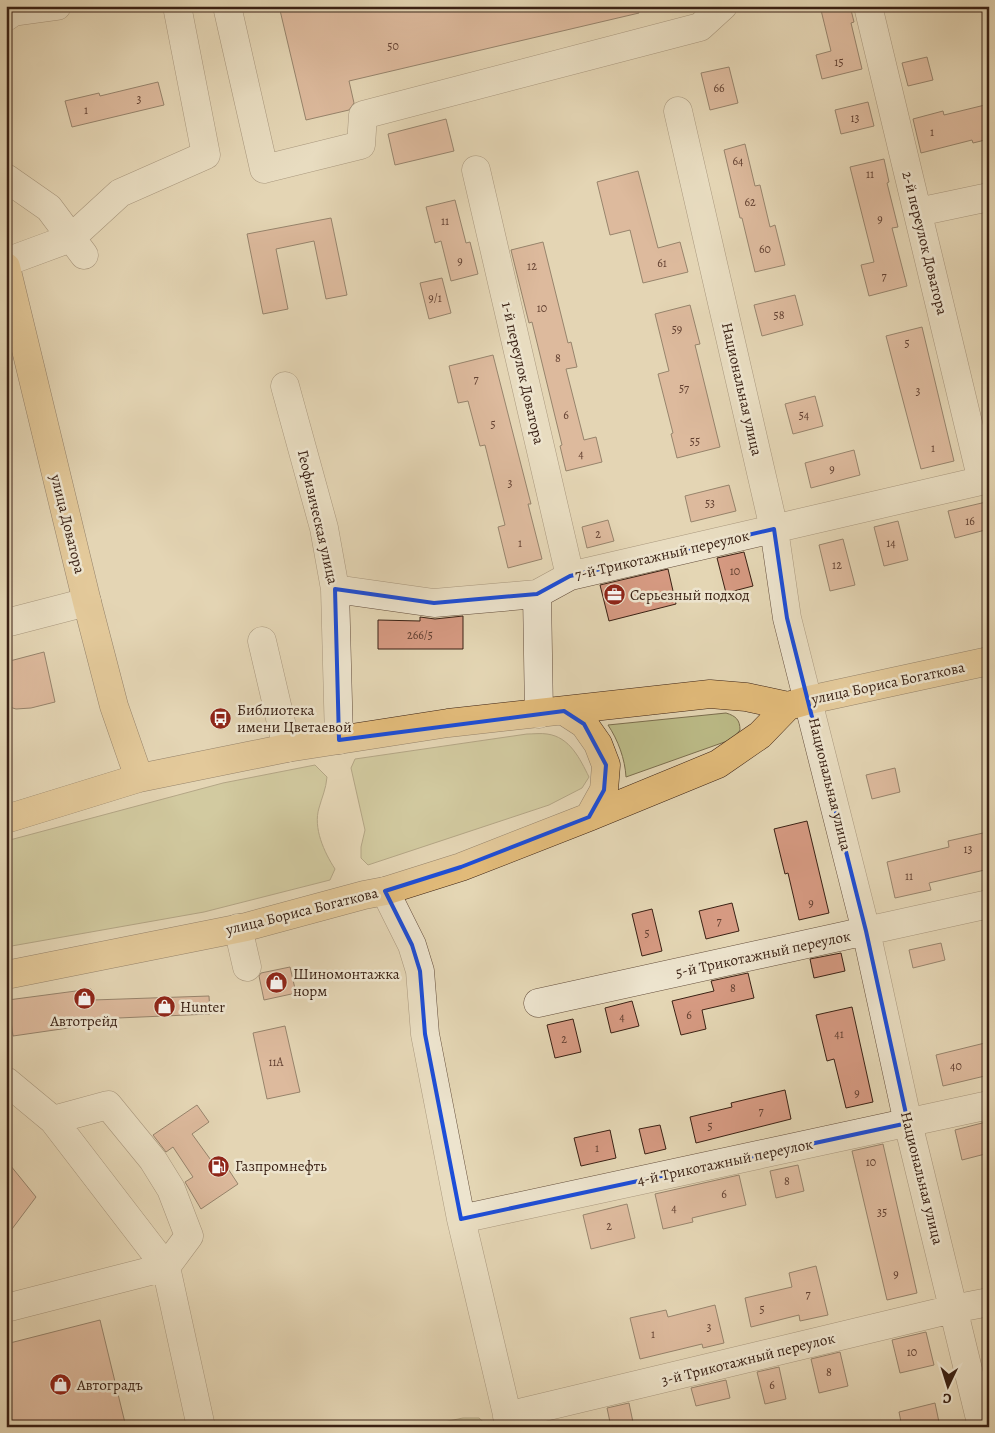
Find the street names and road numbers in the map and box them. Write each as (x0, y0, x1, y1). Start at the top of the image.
street label: 2-й переулок Доватора (897, 169, 953, 317)
street label: 1-й переулок Доватора (497, 300, 549, 446)
street label: Национальная улица (717, 320, 767, 458)
street label: Геофизическая улица (293, 448, 343, 586)
street label: улица Доватора (46, 471, 90, 576)
street label: 7-й Трикотажный переулок (573, 525, 751, 585)
street label: улица Бориса Богаткова (809, 657, 967, 709)
street label: Национальная улица (804, 715, 856, 853)
street label: улица Бориса Богаткова (223, 882, 380, 940)
street label: 5-й Трикотажный переулок (674, 926, 853, 982)
street label: Национальная улица (896, 1109, 948, 1247)
street label: 4-й Трикотажный переулок (635, 1134, 815, 1190)
street label: 3-й Трикотажный переулок (659, 1328, 837, 1390)

